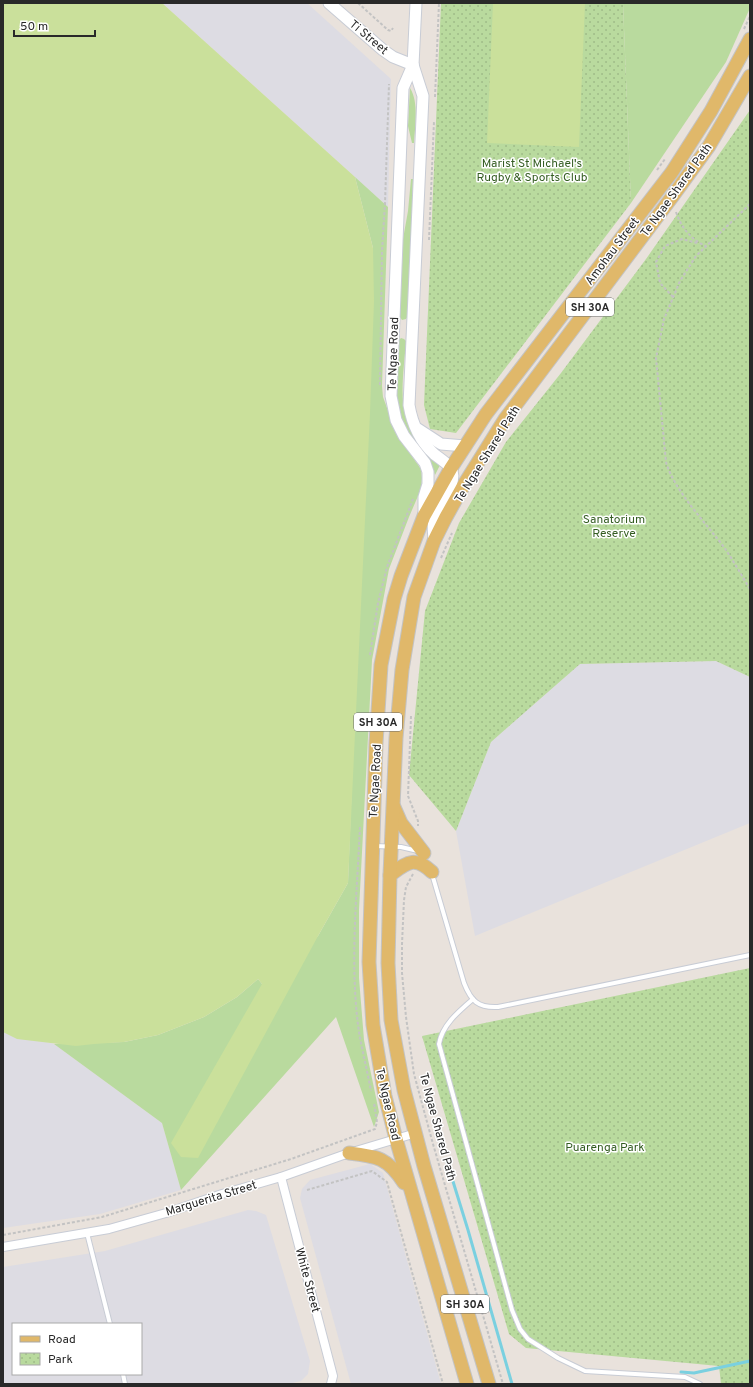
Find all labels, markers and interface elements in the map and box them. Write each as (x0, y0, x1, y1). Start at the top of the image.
scale bar (14, 12, 95, 38)
street label: Ti Street (346, 17, 391, 59)
text: 50 m (20, 19, 48, 35)
street label: Te Ngae Shared Path (637, 141, 716, 241)
park label: Marist St Michael's Rugby & Sports Club (477, 156, 588, 186)
street label: Amohau Street (582, 214, 644, 289)
road number: SH 30A (566, 298, 614, 316)
street label: Te Ngae Road (385, 317, 403, 391)
street label: Te Ngae Shared Path (451, 403, 524, 506)
park label: Sanatorium Reserve (583, 512, 645, 542)
road number: SH 30A (354, 713, 402, 731)
street label: Te Ngae Road (366, 744, 386, 818)
street label: Te Ngae Road (371, 1066, 403, 1142)
street label: Te Ngae Shared Path (415, 1071, 459, 1183)
park label: Puarenga Park (565, 1140, 645, 1156)
street label: Marguerita Street (164, 1178, 259, 1220)
street label: White Street (291, 1246, 323, 1315)
road number: SH 30A (441, 1295, 489, 1313)
legend (12, 1323, 142, 1375)
text: Road (48, 1332, 76, 1348)
text: Park (48, 1352, 73, 1368)

